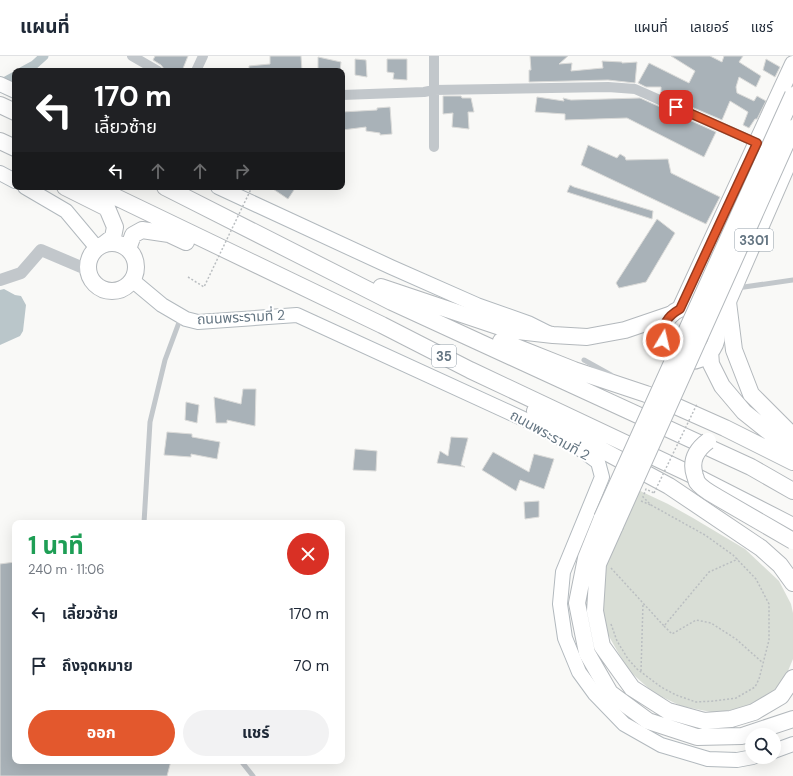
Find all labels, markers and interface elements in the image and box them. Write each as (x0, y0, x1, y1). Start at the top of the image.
text: แผนที่ (20, 14, 70, 39)
text: แผนที่ (634, 18, 668, 36)
text: เลเยอร์ (690, 18, 729, 36)
text: แชร์ (751, 18, 773, 36)
text: 170 m (94, 78, 172, 115)
icon: left (28, 84, 80, 136)
pin (659, 90, 693, 124)
icon: arrive (665, 96, 687, 118)
text: เลี้ยวซ้าย (94, 115, 157, 139)
icon: left (105, 160, 127, 182)
icon: ahead (147, 160, 169, 182)
icon: ahead (189, 160, 211, 182)
icon: right (231, 160, 253, 182)
road number: 3301 (735, 229, 773, 251)
street label: ถนนพระรามที่ 2 (196, 305, 286, 328)
position arrow (642, 319, 684, 361)
road number: 35 (432, 345, 456, 367)
street label: ถนนพระรามที่ 2 (507, 405, 593, 464)
text: 1 นาที (28, 530, 84, 561)
button: close (287, 533, 329, 575)
text: 240 m · 11:06 (28, 561, 104, 578)
icon: left (28, 603, 50, 625)
text: เลี้ยวซ้าย (62, 604, 118, 624)
text: 170 m (289, 604, 329, 624)
icon: arrive (28, 655, 50, 677)
text: ถึงจุดหมาย (62, 656, 133, 676)
text: 70 m (294, 656, 329, 676)
button: ออก (28, 710, 175, 756)
button: แชร์ (183, 710, 329, 756)
map controls (745, 728, 781, 764)
button: search (745, 728, 781, 764)

